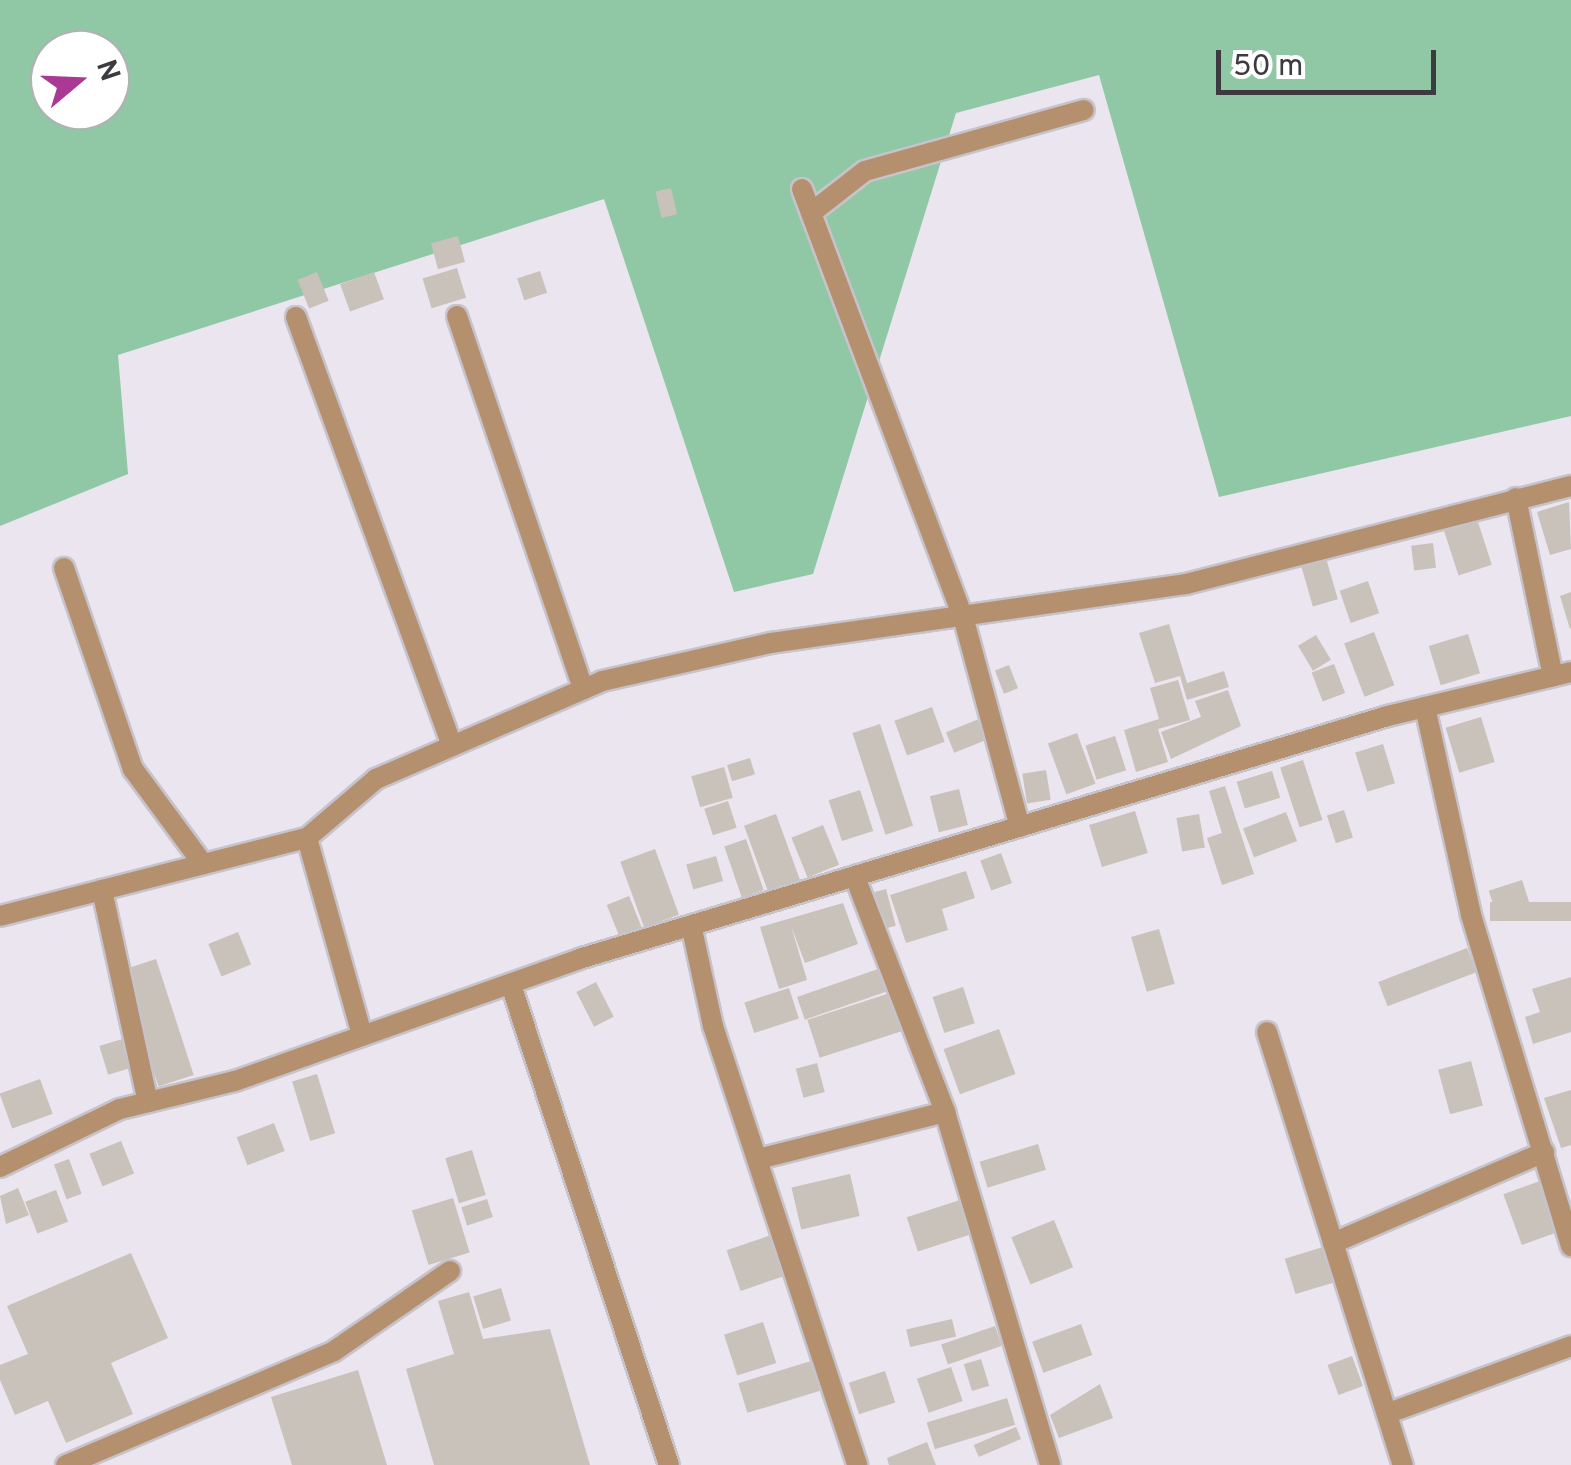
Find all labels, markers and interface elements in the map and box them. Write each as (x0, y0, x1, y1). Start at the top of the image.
north arrow (30, 30, 130, 130)
scale bar (1221, 30, 1441, 92)
text: 50 m (1233, 49, 1303, 86)
text: N (86, 56, 127, 86)

